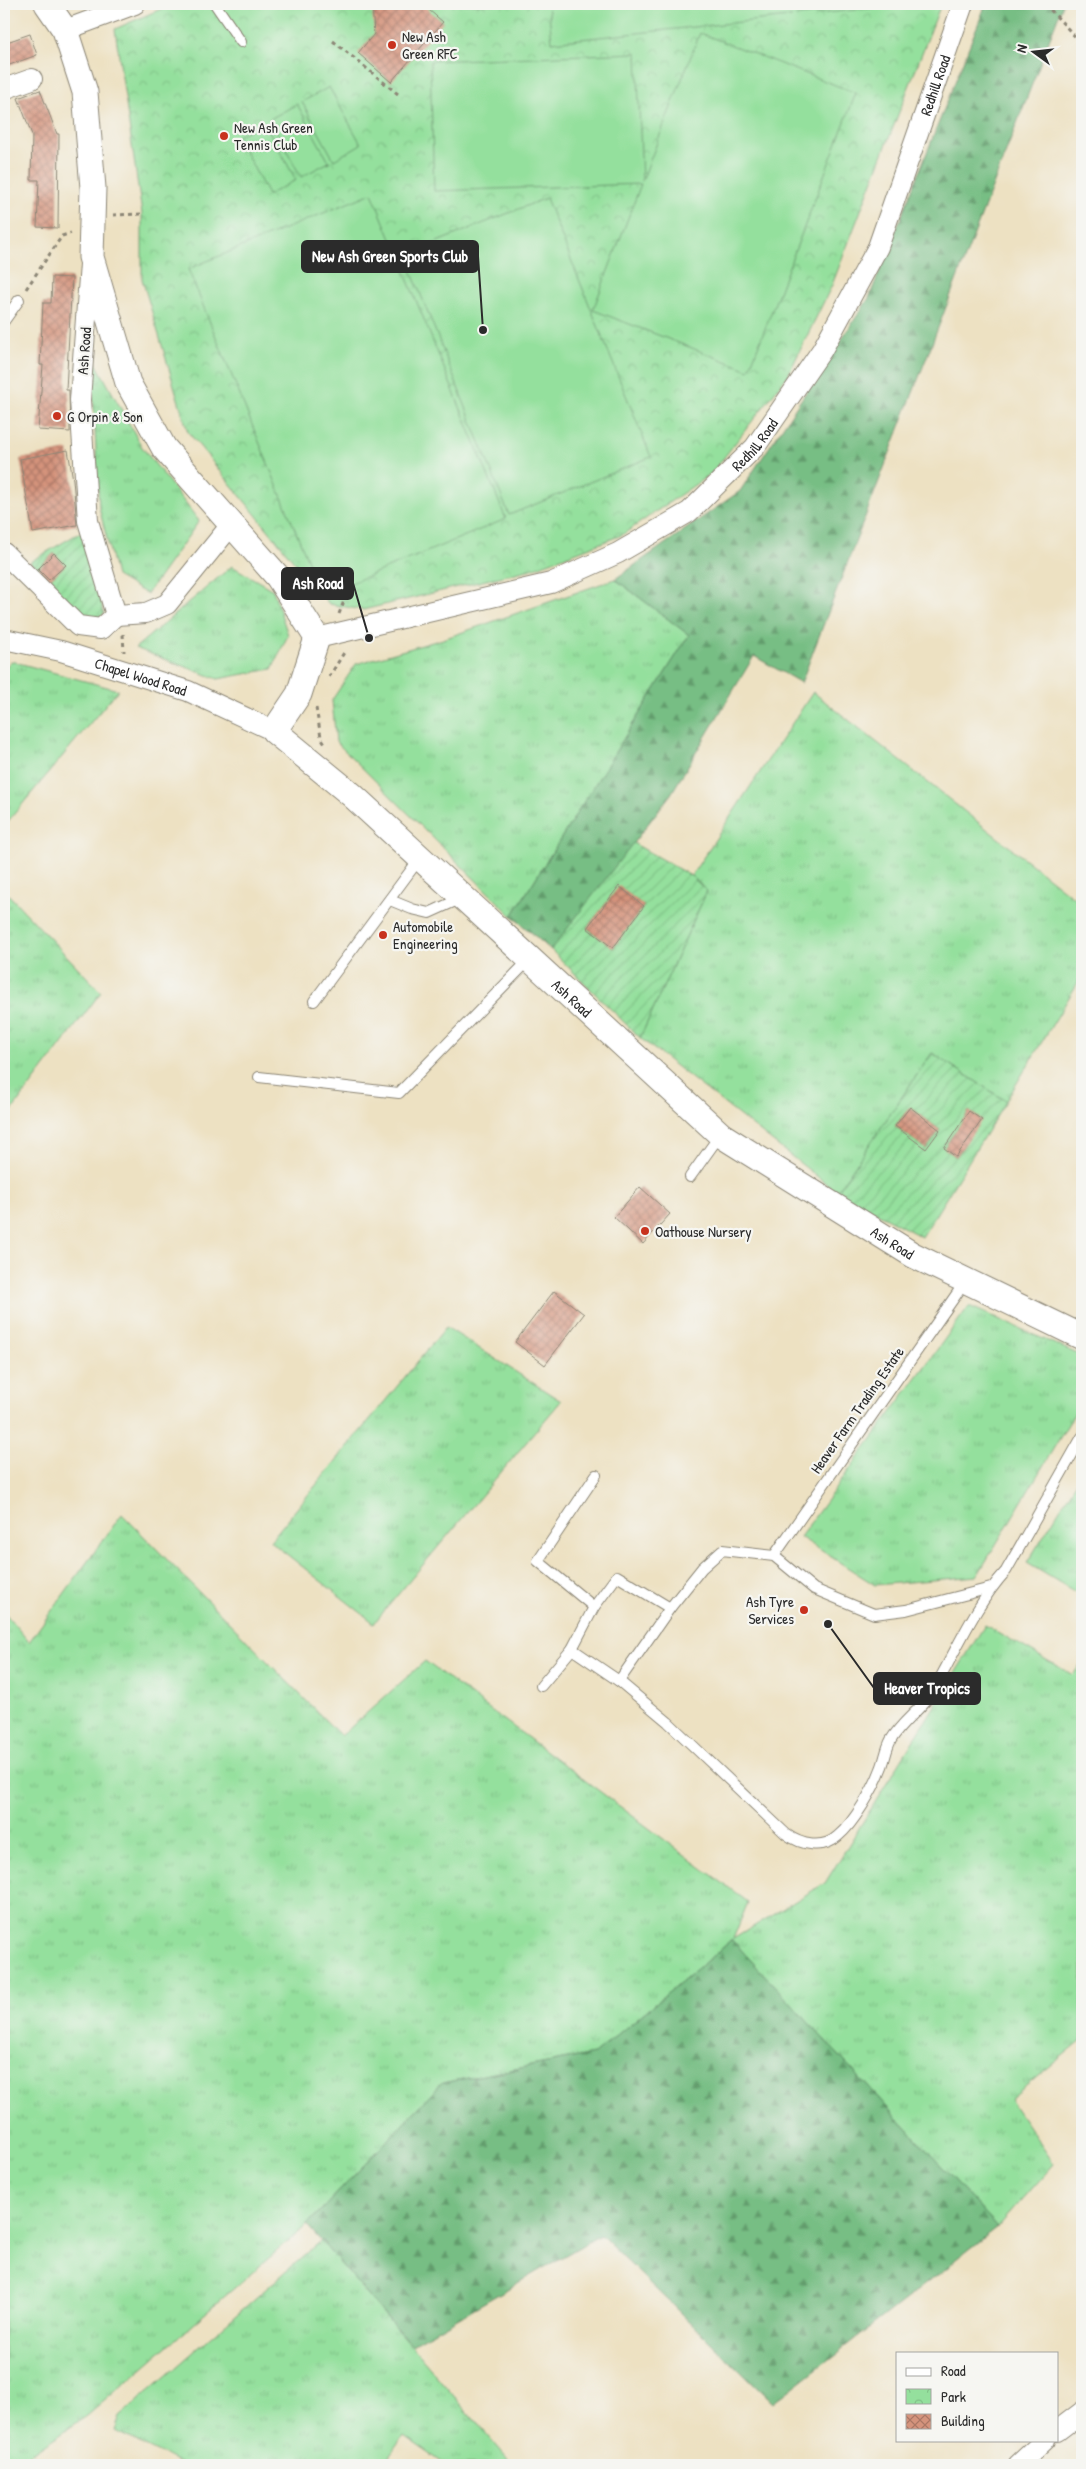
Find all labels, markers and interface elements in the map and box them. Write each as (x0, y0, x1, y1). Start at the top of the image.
place label: New Ash Green RFC (402, 26, 458, 64)
north arrow (1008, 28, 1058, 78)
marker: New Ash Green RFC (386, 39, 398, 51)
text: N (1011, 42, 1031, 55)
street label: Redhill Road (914, 52, 955, 118)
place label: New Ash Green Tennis Club (234, 117, 313, 155)
marker: New Ash Green Tennis Club (218, 130, 230, 142)
callout: New Ash Green Sports Club (302, 241, 478, 272)
text: New Ash Green Sports Club (312, 245, 468, 268)
street label: Ash Road (72, 326, 96, 375)
place label: G Orpin & Son (67, 406, 143, 427)
marker: G Orpin & Son (51, 410, 63, 422)
street label: Redhill Road (726, 414, 782, 475)
callout: Ash Road (282, 568, 353, 599)
text: Ash Road (293, 572, 344, 594)
street label: Chapel Wood Road (92, 652, 190, 701)
place label: Automobile Engineering (393, 916, 458, 954)
marker: Automobile Engineering (377, 929, 389, 941)
street label: Ash Road (548, 974, 597, 1022)
place label: Oathouse Nursery (655, 1221, 752, 1242)
street label: Ash Road (867, 1221, 919, 1264)
marker: Oathouse Nursery (639, 1225, 651, 1237)
street label: Heaver Farm Trading Estate (805, 1342, 909, 1478)
place label: Ash Tyre Services (746, 1591, 794, 1629)
marker: Ash Tyre Services (798, 1604, 810, 1616)
callout: Heaver Tropics (874, 1673, 980, 1704)
text: Heaver Tropics (884, 1677, 971, 1700)
legend (896, 2352, 1058, 2442)
text: Road (941, 2360, 966, 2381)
text: Park (941, 2386, 966, 2407)
text: Building (941, 2410, 985, 2431)

